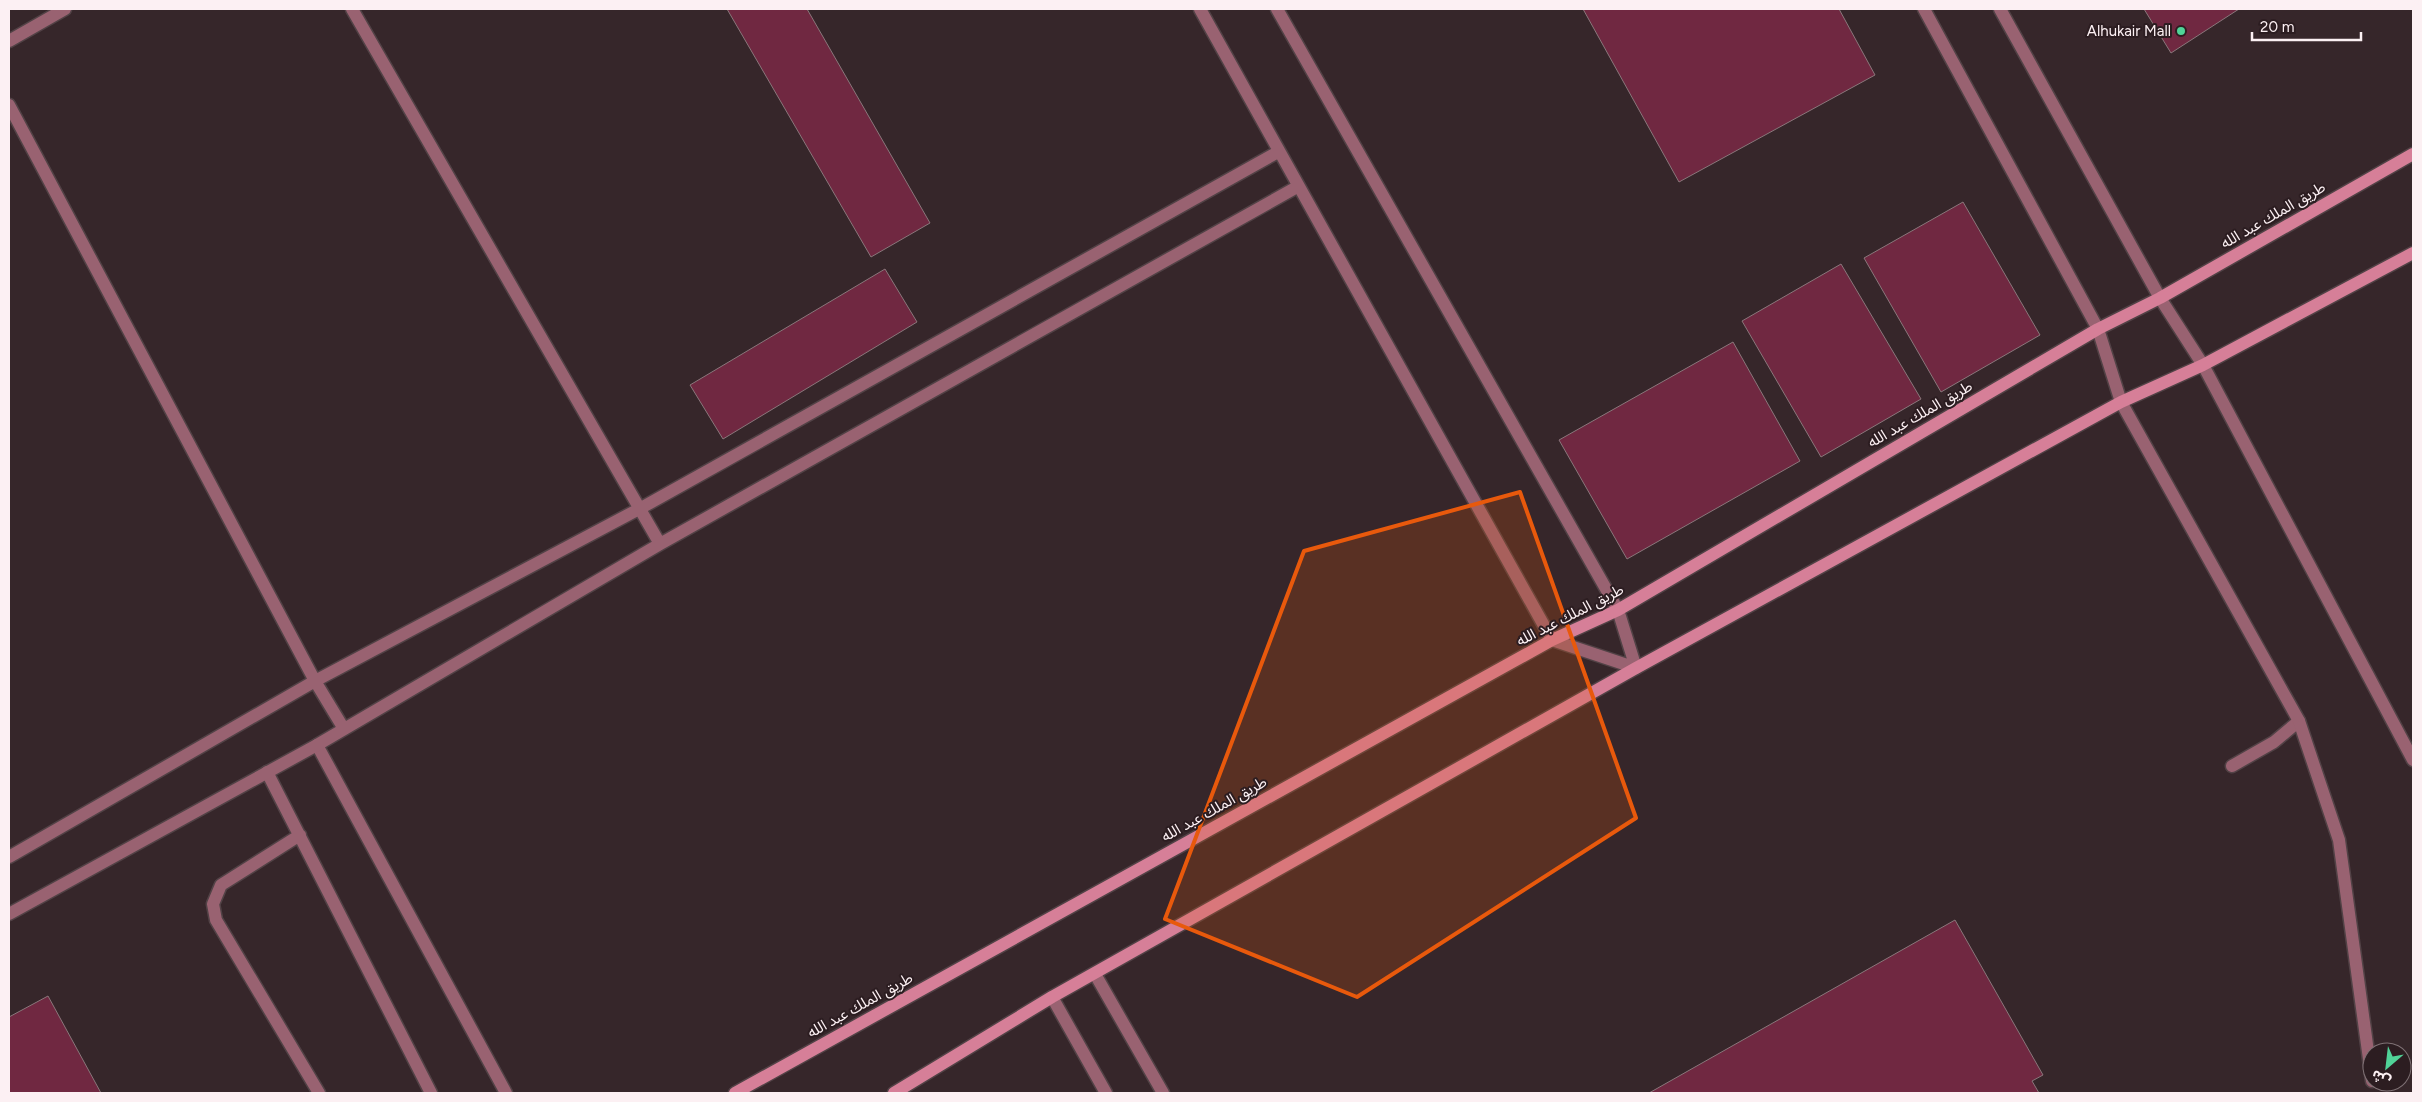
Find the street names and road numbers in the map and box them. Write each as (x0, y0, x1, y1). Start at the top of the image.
street label: طريق الملك عبد الله (2217, 178, 2329, 253)
street label: طريق الملك عبد الله (1864, 377, 1976, 452)
street label: طريق الملك عبد الله (1513, 580, 1627, 651)
street label: طريق الملك عبد الله (1158, 773, 1270, 846)
street label: طريق الملك عبد الله (804, 969, 916, 1042)

